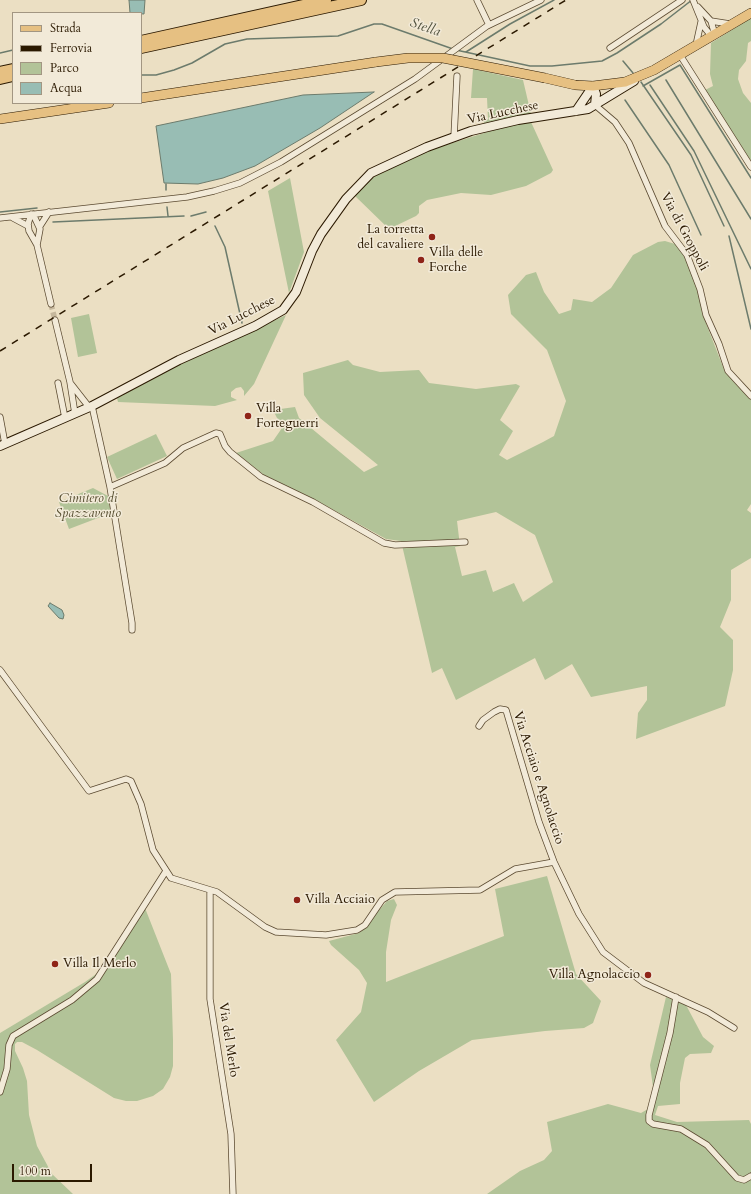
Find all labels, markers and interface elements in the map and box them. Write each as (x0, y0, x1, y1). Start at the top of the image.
legend (12, 12, 142, 104)
water label: Stella (408, 15, 442, 41)
text: Strada (50, 20, 81, 36)
text: Ferrovia (50, 40, 92, 56)
text: Parco (50, 60, 79, 76)
text: Acqua (50, 80, 82, 96)
street label: Via Lucchese (466, 98, 540, 128)
street label: Via di Groppoli (657, 190, 711, 274)
place label: La torretta del cavaliere (357, 222, 424, 253)
marker: La torretta del cavaliere (427, 232, 437, 242)
place label: Villa delle Forche (429, 245, 483, 276)
marker: Villa delle Forche (416, 255, 426, 265)
street label: Via Lucchese (206, 293, 278, 339)
place label: Villa Forteguerri (256, 401, 319, 432)
marker: Villa Forteguerri (243, 411, 253, 421)
park label: Cimitero di Spazzavento (55, 491, 121, 522)
street label: Via Acciaio e Agnolaccio (509, 710, 567, 846)
place label: Villa Acciaio (305, 892, 375, 908)
marker: Villa Acciaio (292, 895, 302, 905)
place label: Villa Il Merlo (63, 956, 136, 972)
marker: Villa Il Merlo (50, 959, 60, 969)
place label: Villa Agnolaccio (549, 967, 640, 983)
marker: Villa Agnolaccio (643, 970, 653, 980)
street label: Via del Merlo (214, 1002, 242, 1078)
scale bar (14, 1156, 94, 1182)
text: 100 m (19, 1163, 51, 1179)

